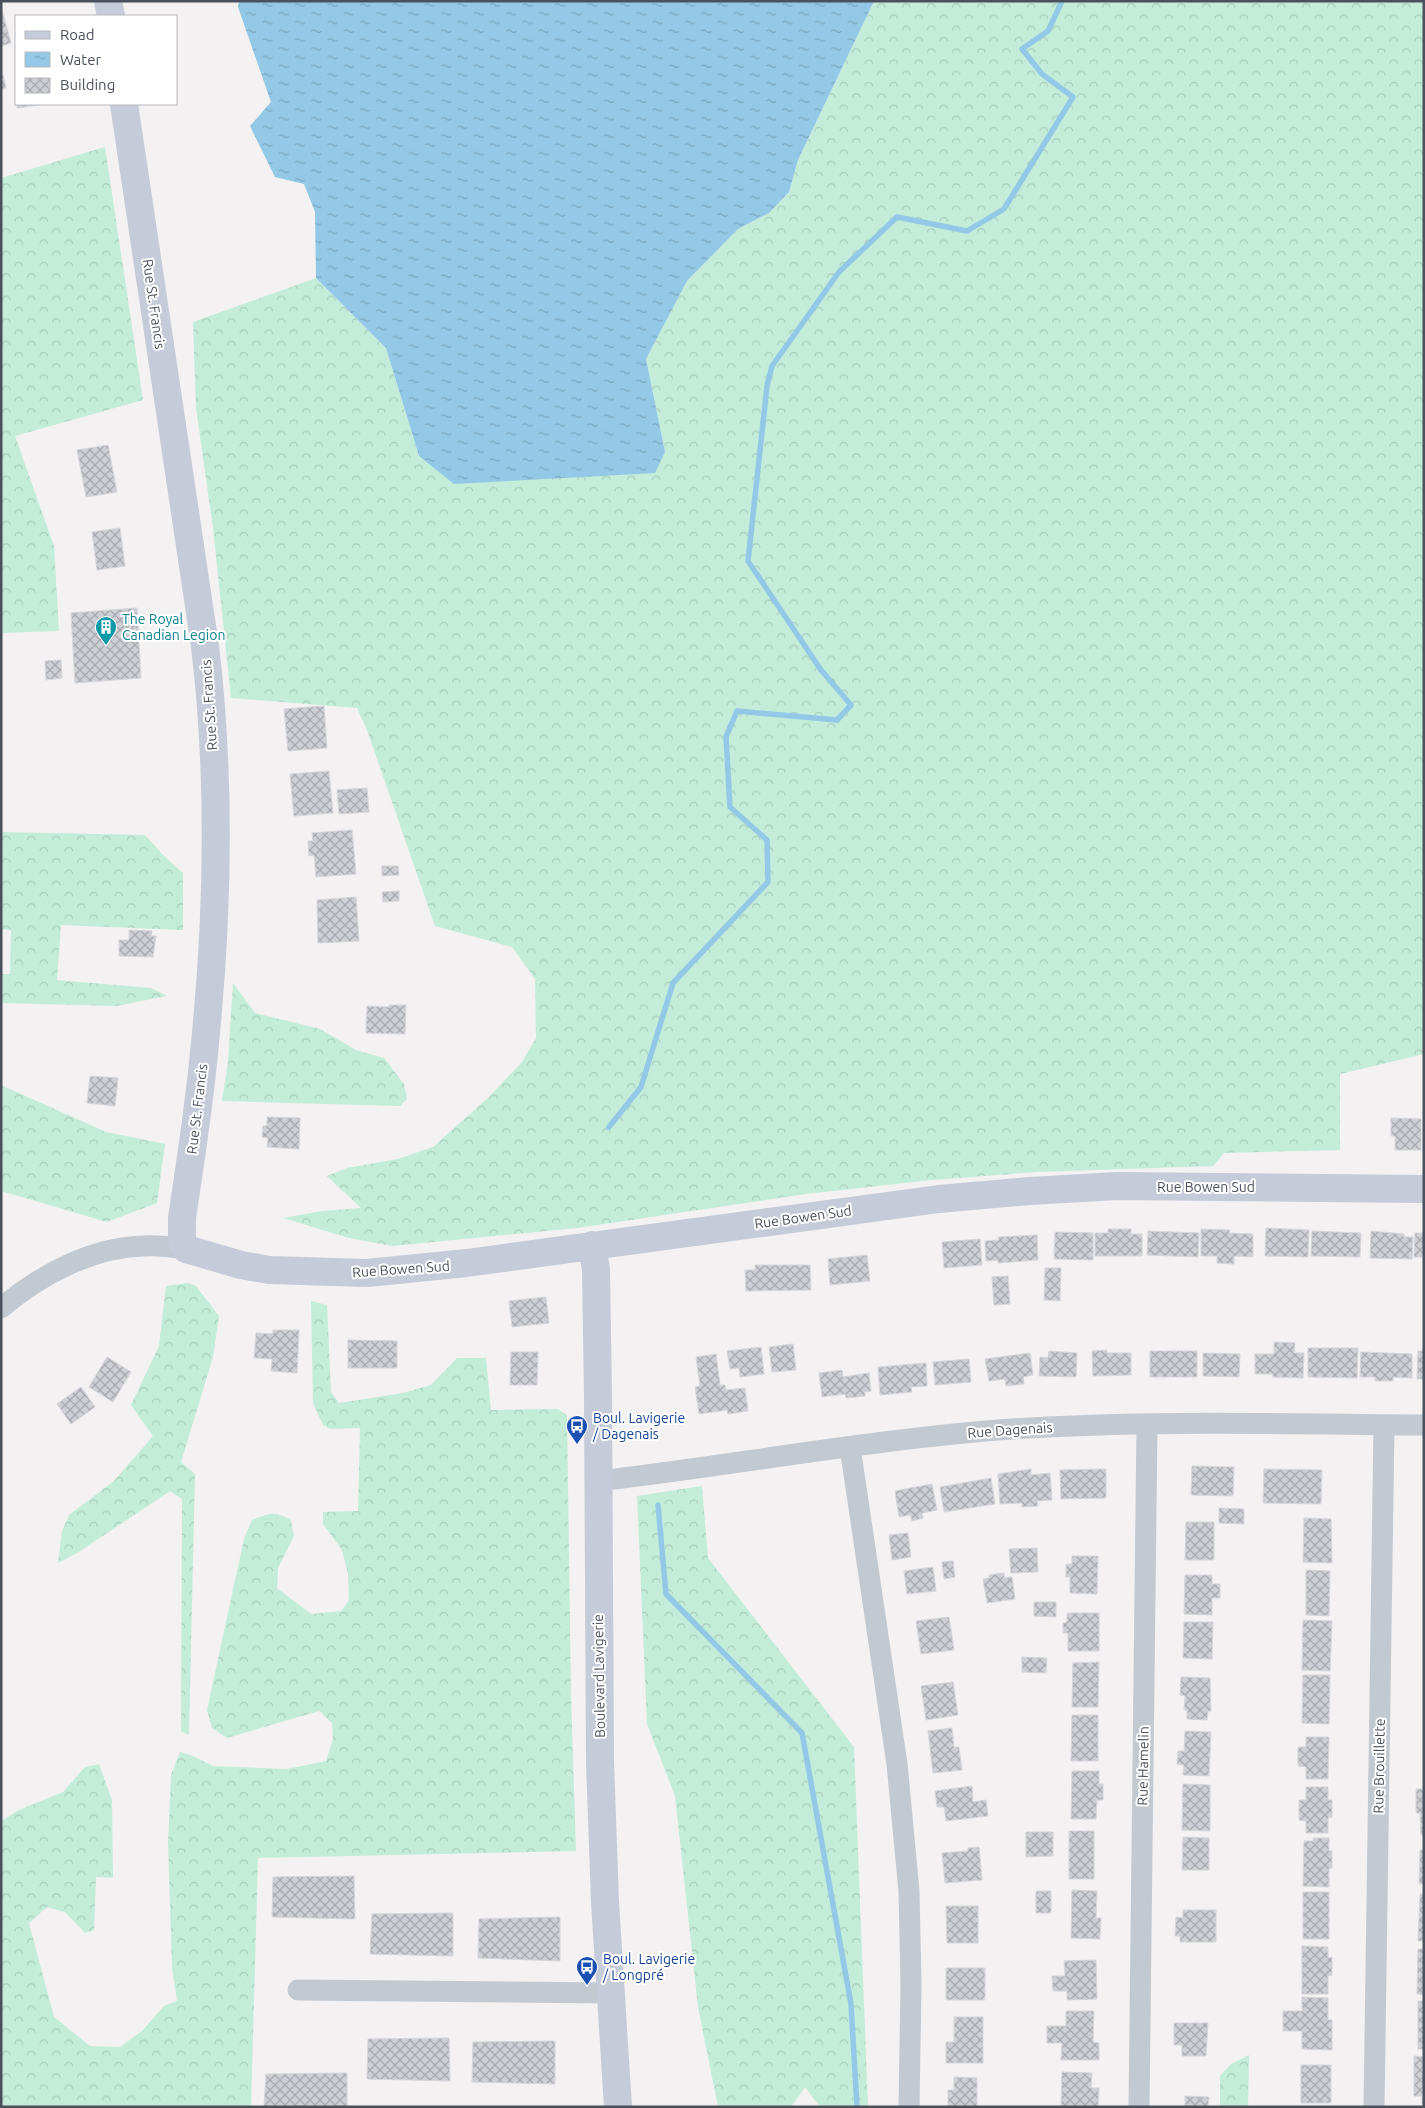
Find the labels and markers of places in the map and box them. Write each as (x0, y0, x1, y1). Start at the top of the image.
place label: The Royal Canadian Legion (122, 611, 225, 643)
building icon: The Royal Canadian Legion (94, 615, 118, 646)
place label: Boul. Lavigerie / Dagenais (592, 1410, 685, 1442)
bus stop icon: Boul. Lavigerie / Dagenais (565, 1414, 589, 1445)
place label: Boul. Lavigerie / Longpré (602, 1951, 695, 1983)
bus stop icon: Boul. Lavigerie / Longpré (575, 1955, 599, 1986)

